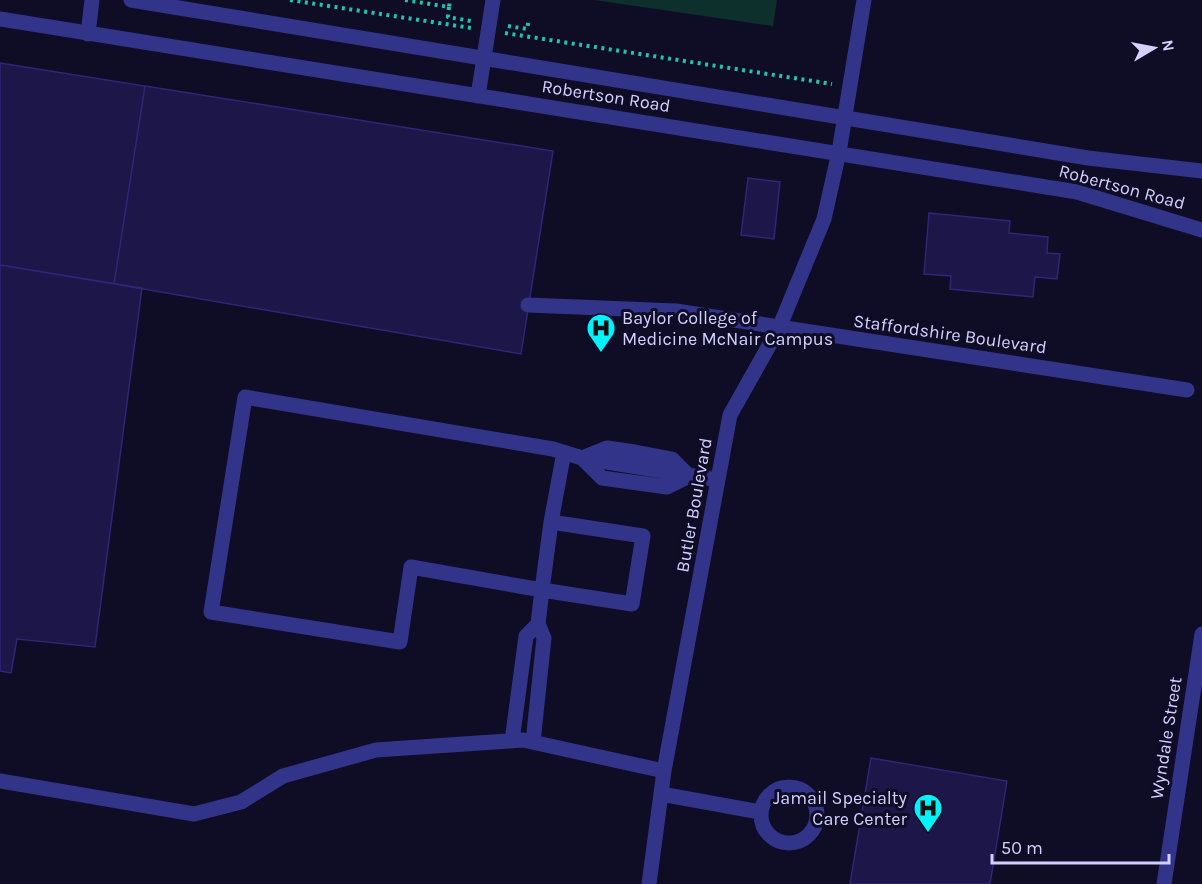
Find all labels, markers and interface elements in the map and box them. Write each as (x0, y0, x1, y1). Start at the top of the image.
north arrow (1124, 18, 1184, 78)
text: N (1158, 38, 1179, 53)
street label: Robertson Road (540, 75, 672, 117)
street label: Robertson Road (1056, 160, 1188, 214)
place label: Baylor College of Medicine McNair Campus (622, 307, 833, 350)
street label: Staffordshire Boulevard (852, 310, 1048, 358)
hospital icon: Baylor College of Medicine McNair Campus (585, 312, 617, 354)
street label: Butler Boulevard (671, 436, 717, 574)
street label: Wyndale Street (1145, 675, 1187, 801)
place label: Jamail Specialty Care Center (773, 787, 908, 830)
hospital icon: Jamail Specialty Care Center (912, 792, 944, 834)
scale bar (992, 827, 1169, 865)
text: 50 m (1001, 837, 1043, 859)

